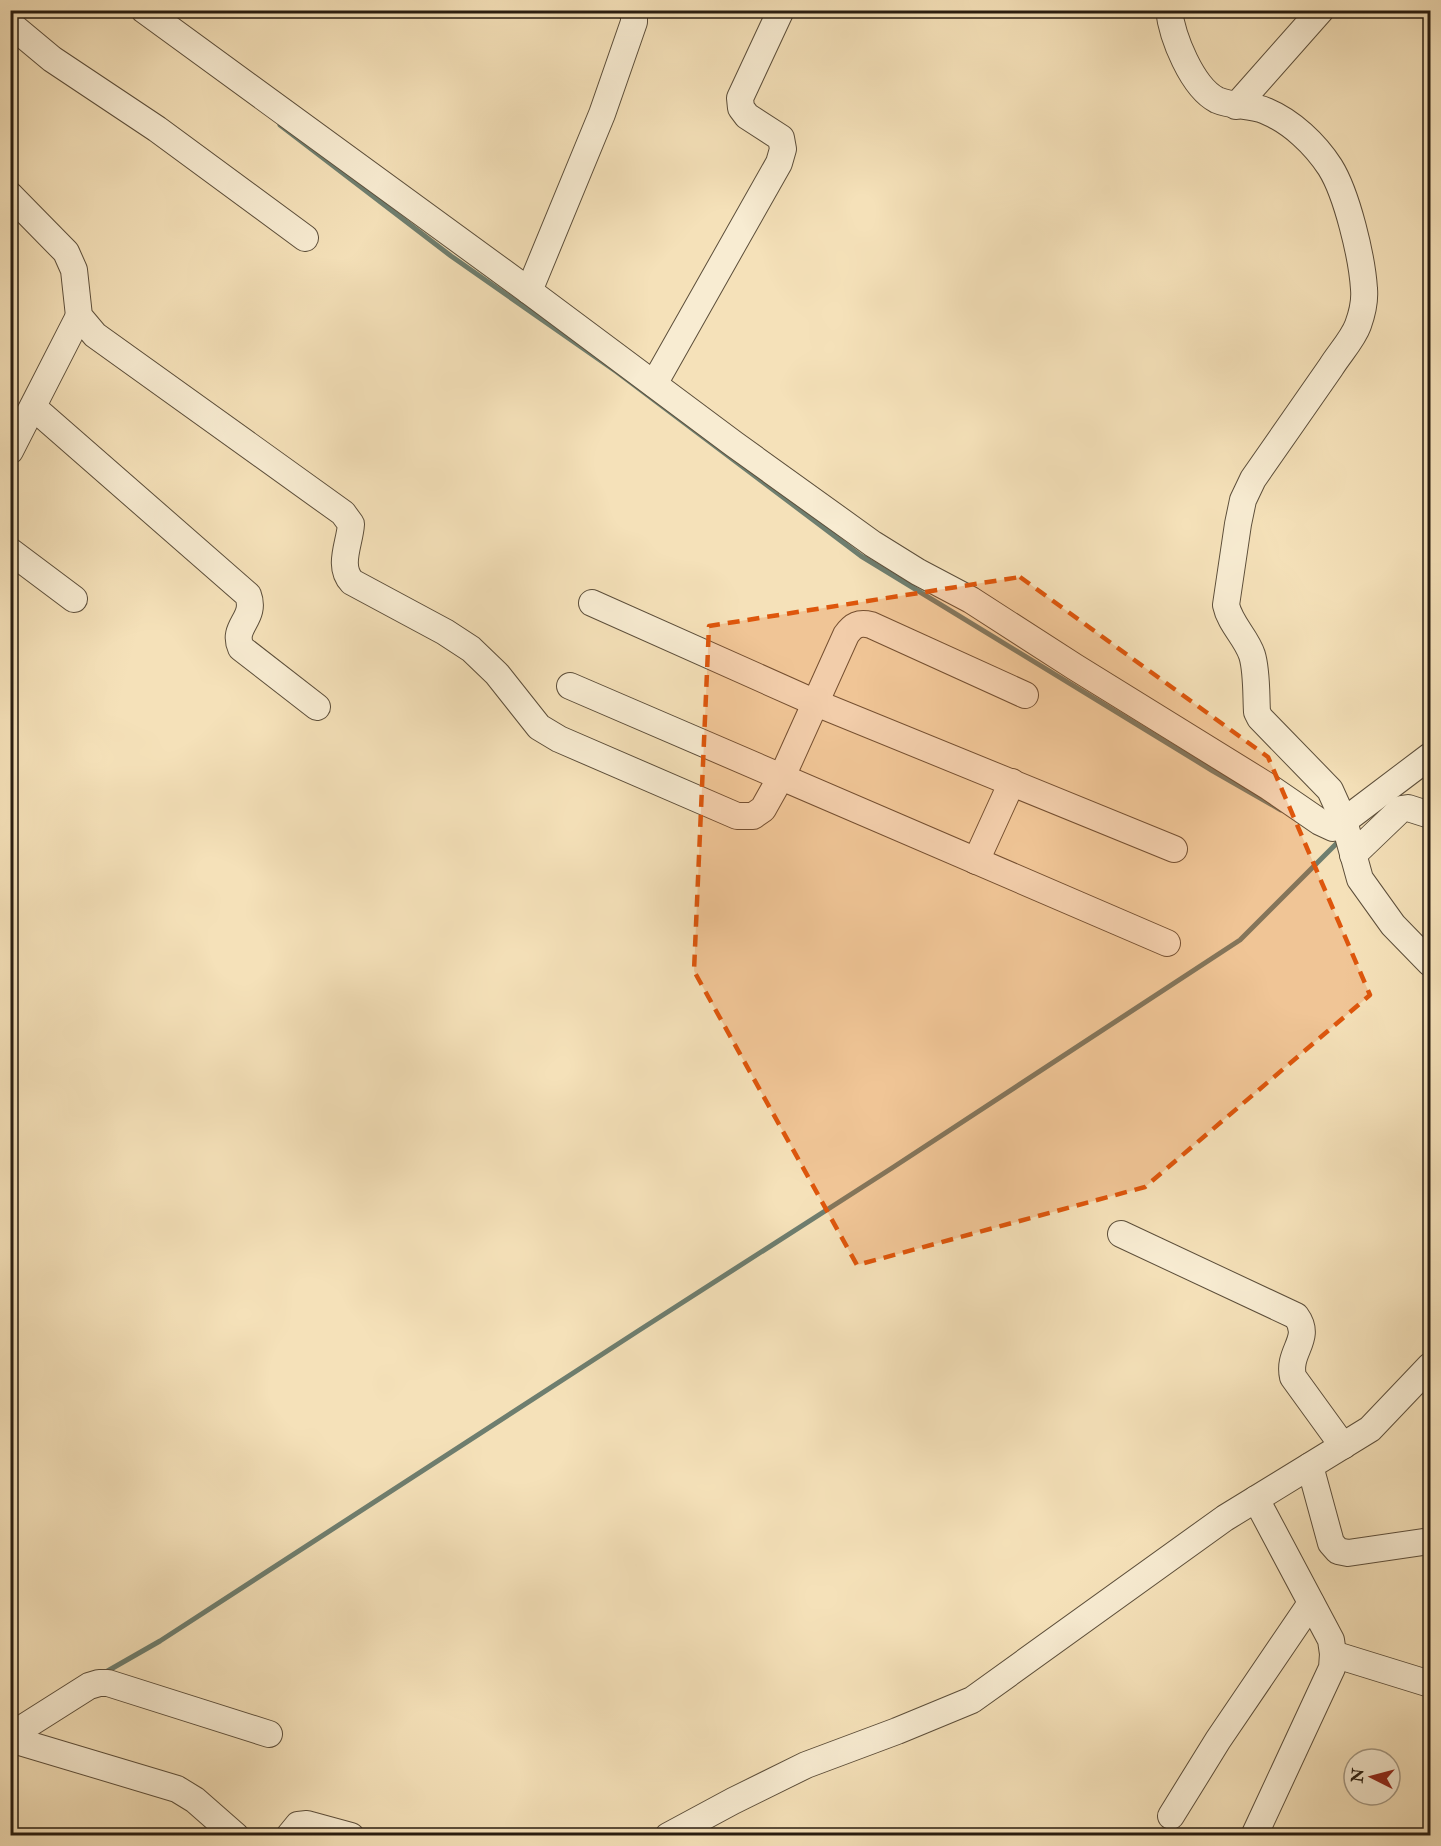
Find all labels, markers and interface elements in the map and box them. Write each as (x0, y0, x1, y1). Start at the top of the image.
north arrow (1342, 1747, 1402, 1807)
text: N (1347, 1767, 1369, 1785)

